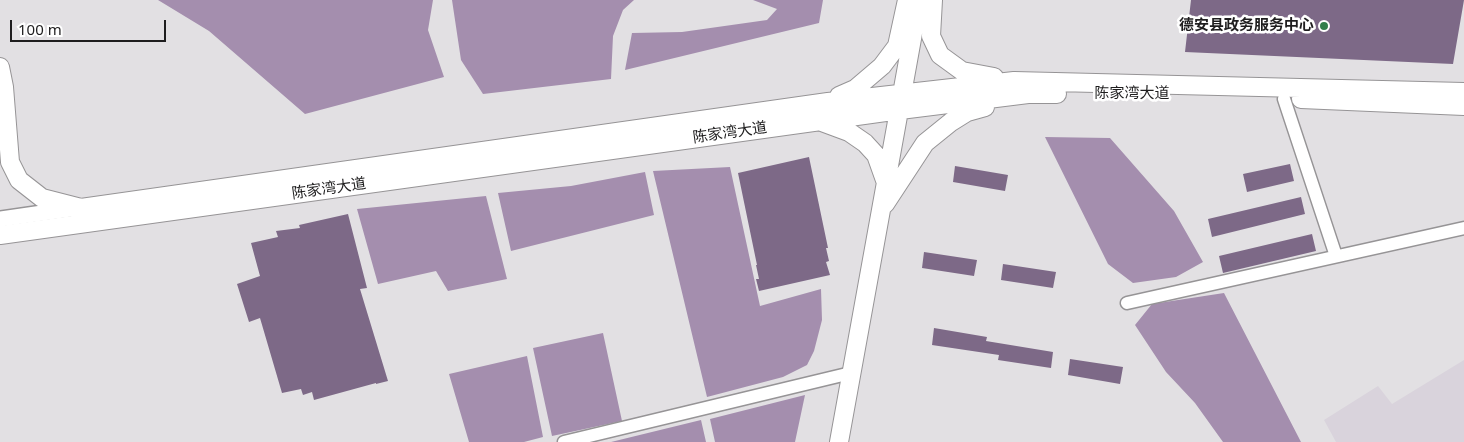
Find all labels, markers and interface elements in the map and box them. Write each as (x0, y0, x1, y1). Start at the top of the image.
scale bar (12, 10, 169, 42)
place label: 德安县政务服务中心 (1179, 17, 1314, 35)
text: 100 m (18, 19, 62, 39)
marker: 德安县政务服务中心 (1318, 20, 1330, 32)
street label: 陈家湾大道 (1095, 85, 1169, 103)
street label: 陈家湾大道 (692, 119, 768, 147)
street label: 陈家湾大道 (291, 175, 367, 203)

